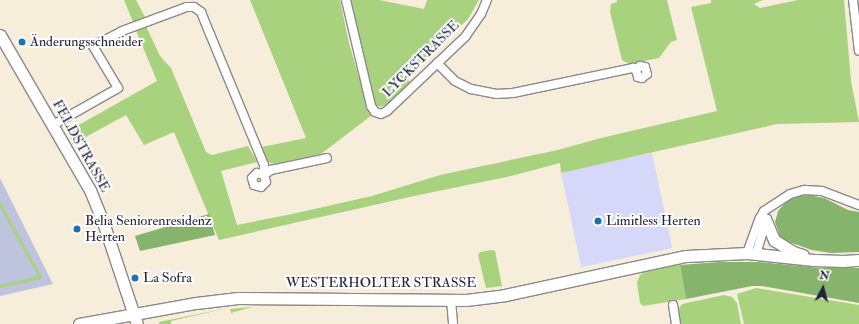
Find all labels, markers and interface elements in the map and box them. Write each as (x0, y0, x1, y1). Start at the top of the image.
street label: LYCKSTRASSE (379, 17, 463, 101)
place label: Änderungsschneider (30, 34, 143, 50)
marker: Änderungsschneider (17, 37, 27, 47)
street label: FELDSTRASSE (49, 97, 113, 195)
place label: Belia Seniorenresidenz Herten (85, 213, 212, 246)
place label: Limitless Herten (606, 213, 701, 229)
marker: Limitless Herten (593, 216, 603, 226)
marker: Belia Seniorenresidenz Herten (72, 224, 82, 234)
north arrow (803, 268, 843, 308)
text: N (819, 269, 830, 283)
place label: La Sofra (143, 270, 192, 286)
marker: La Sofra (130, 273, 140, 283)
street label: WESTERHOLTER STRASSE (286, 275, 476, 291)

